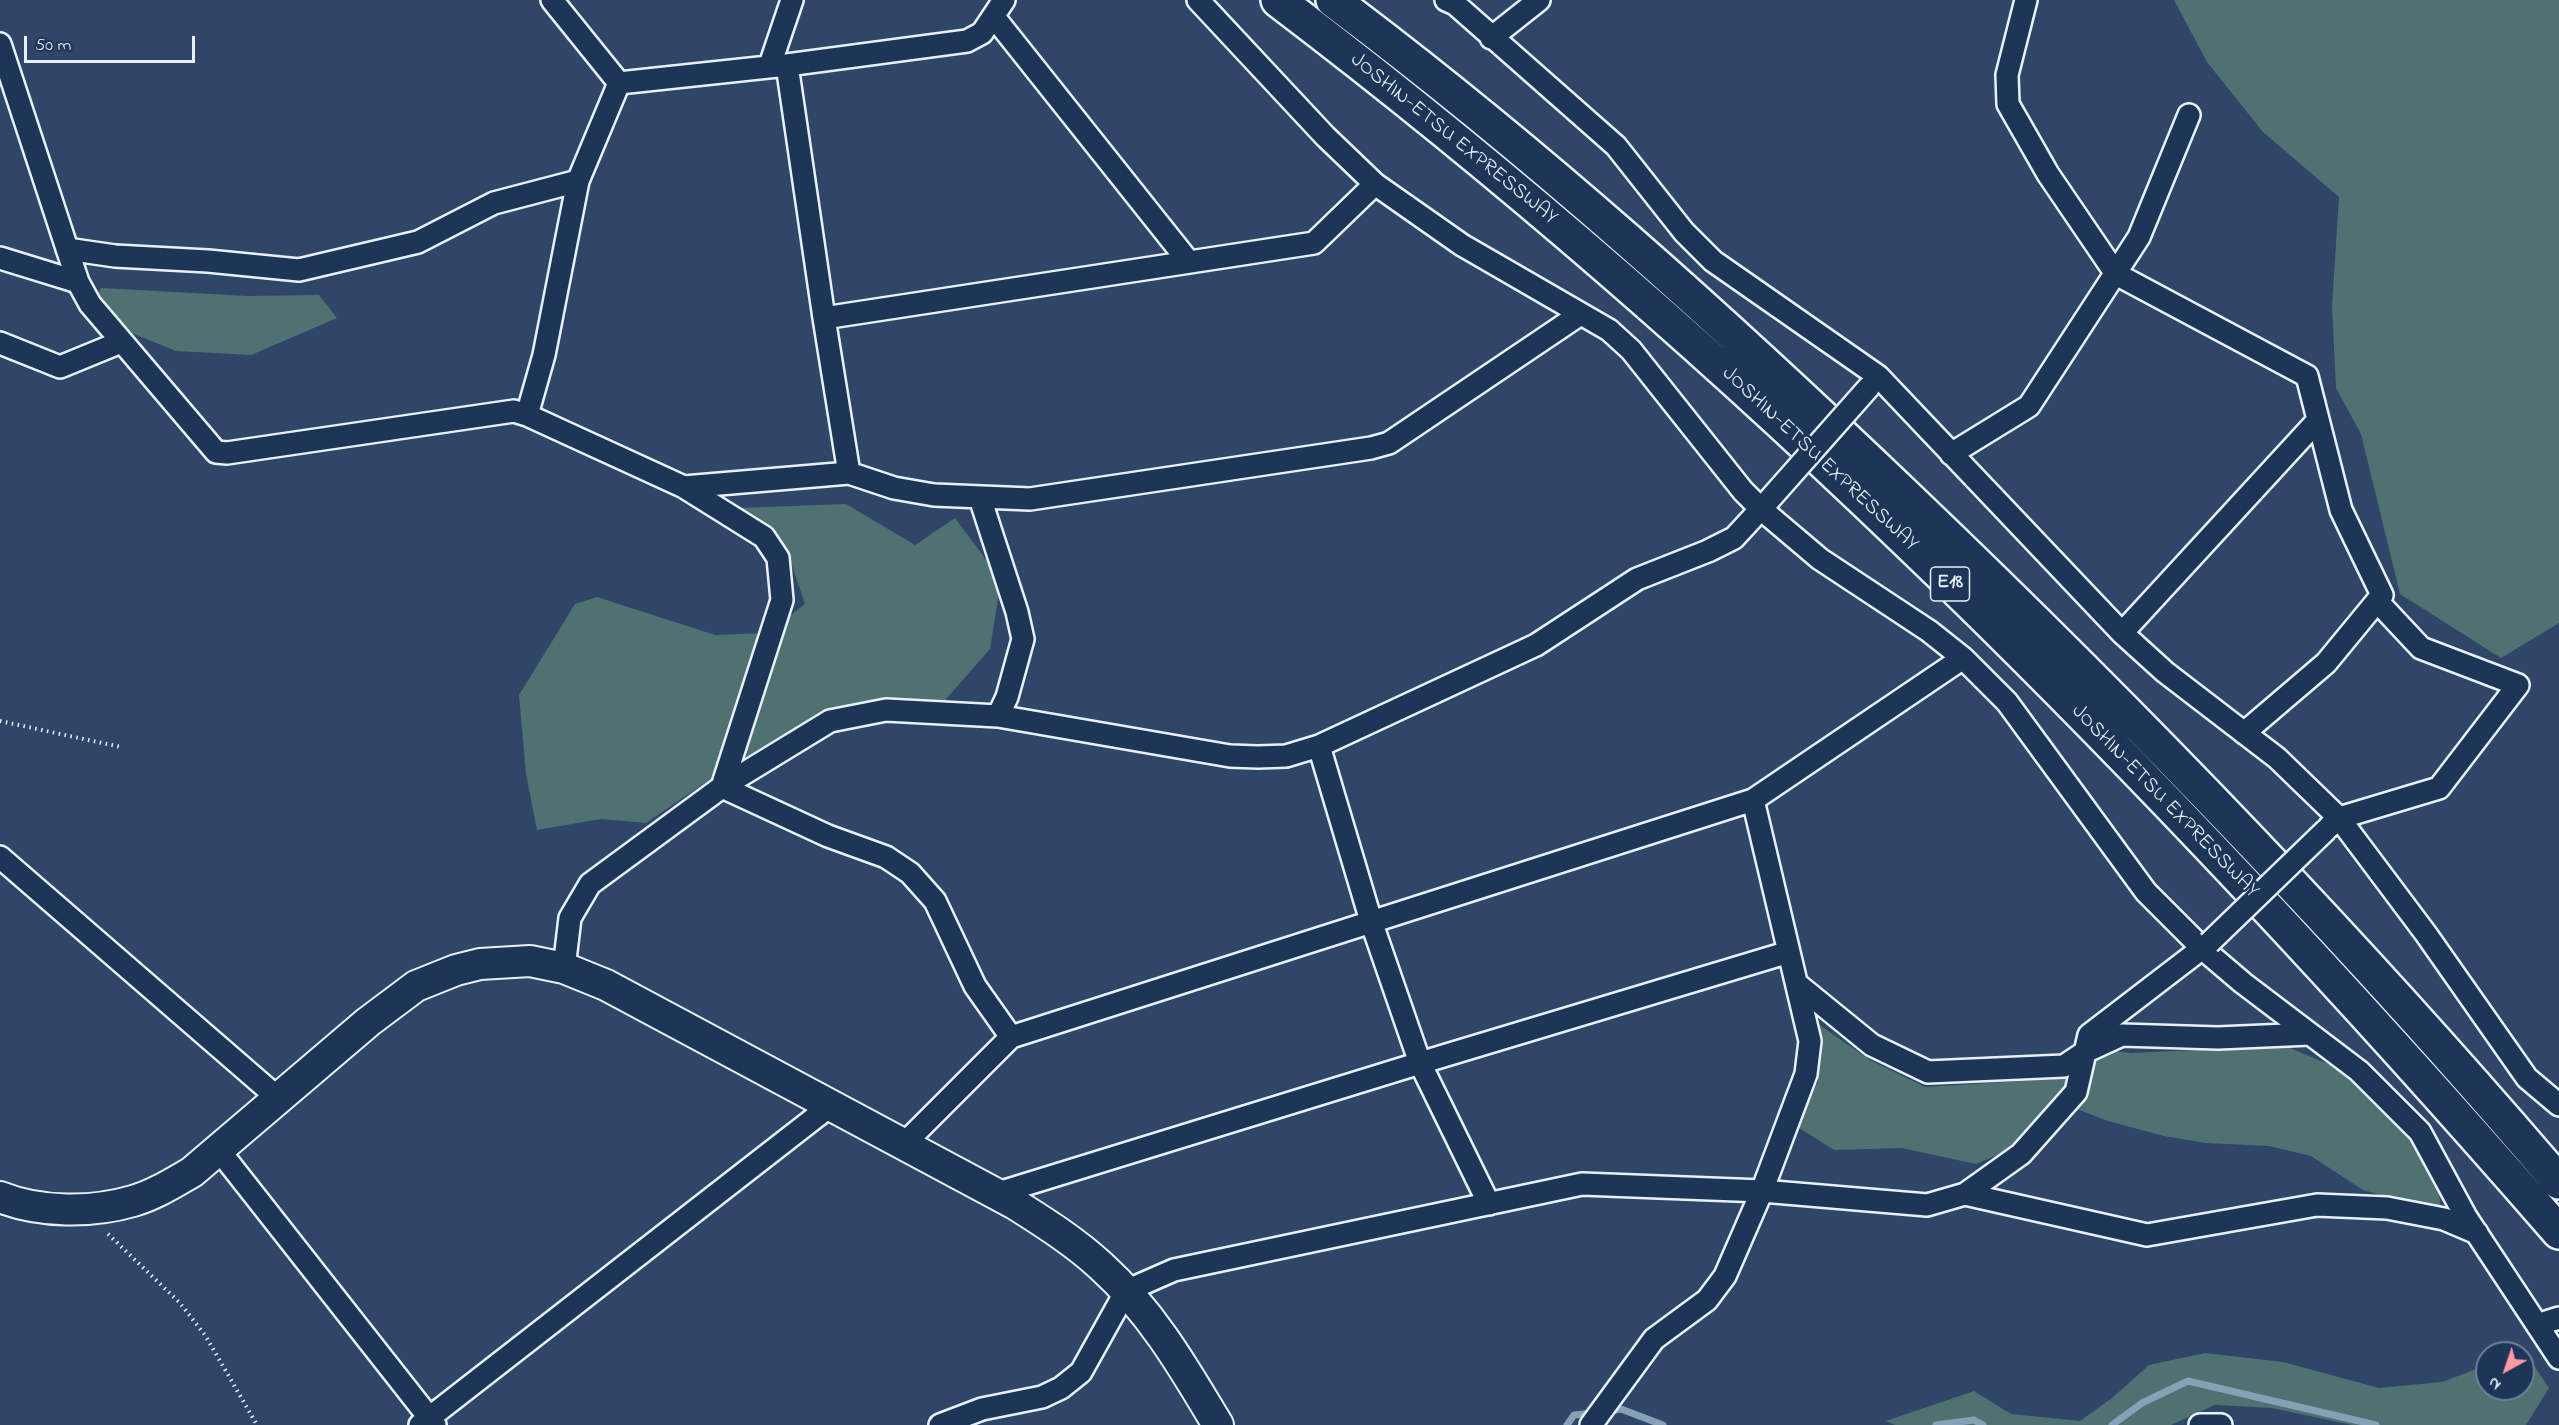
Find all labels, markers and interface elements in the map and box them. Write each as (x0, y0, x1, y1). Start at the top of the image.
scale bar (27, 24, 198, 62)
text: 50 m (35, 33, 72, 59)
street label: JOSHIN-ETSU EXPRESSWAY (1344, 49, 1562, 231)
street label: JOSHIN-ETSU EXPRESSWAY (1716, 362, 1922, 558)
road number: E18 (1930, 567, 1970, 601)
street label: JOSHIN-ETSU EXPRESSWAY (2065, 700, 2263, 904)
north arrow (2475, 1341, 2535, 1401)
text: N (2483, 1371, 2507, 1396)

